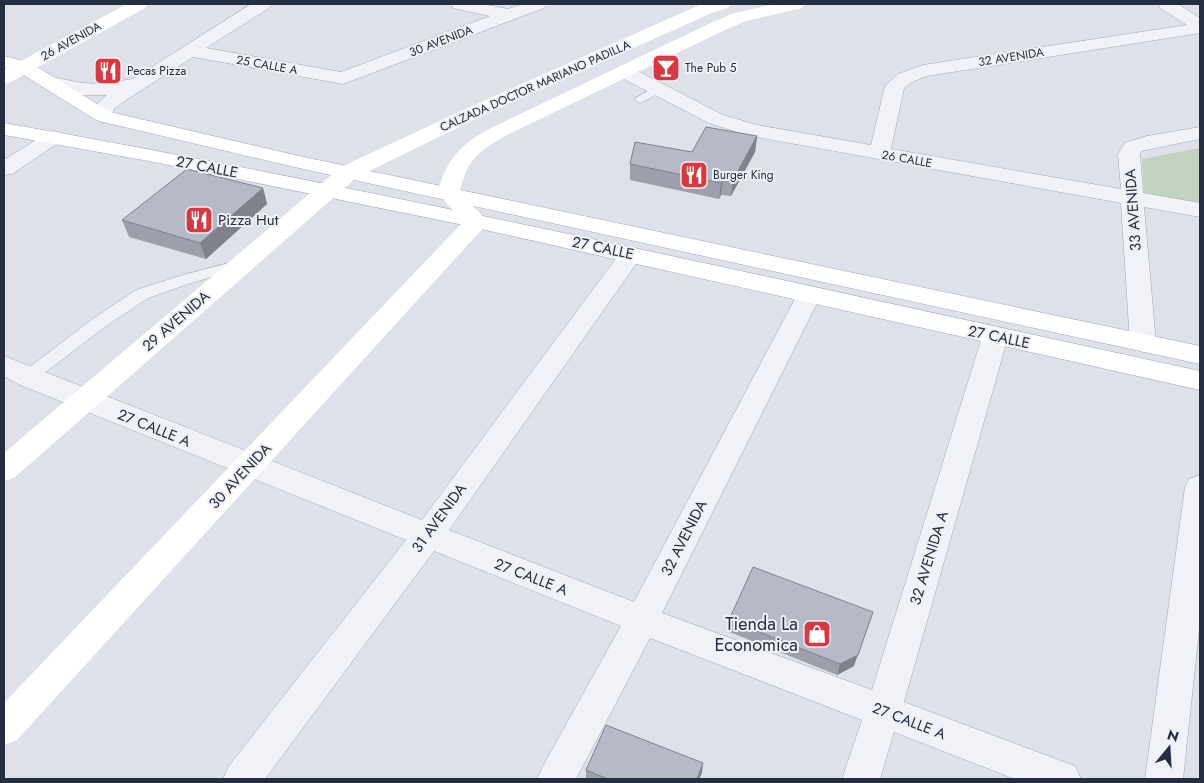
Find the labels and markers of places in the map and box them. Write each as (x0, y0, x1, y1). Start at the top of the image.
bar icon: The Pub 5 (651, 53, 681, 83)
restaurant icon: Pecas Pizza (93, 56, 123, 86)
place label: The Pub 5 (685, 59, 737, 77)
place label: Pecas Pizza (127, 62, 186, 80)
restaurant icon: Burger King (679, 160, 709, 190)
place label: Burger King (713, 166, 774, 184)
restaurant icon: Pizza Hut (184, 205, 214, 235)
place label: Pizza Hut (218, 209, 279, 231)
place label: Tienda La Economica (714, 611, 798, 658)
shop icon: Tienda La Economica (802, 619, 832, 649)

